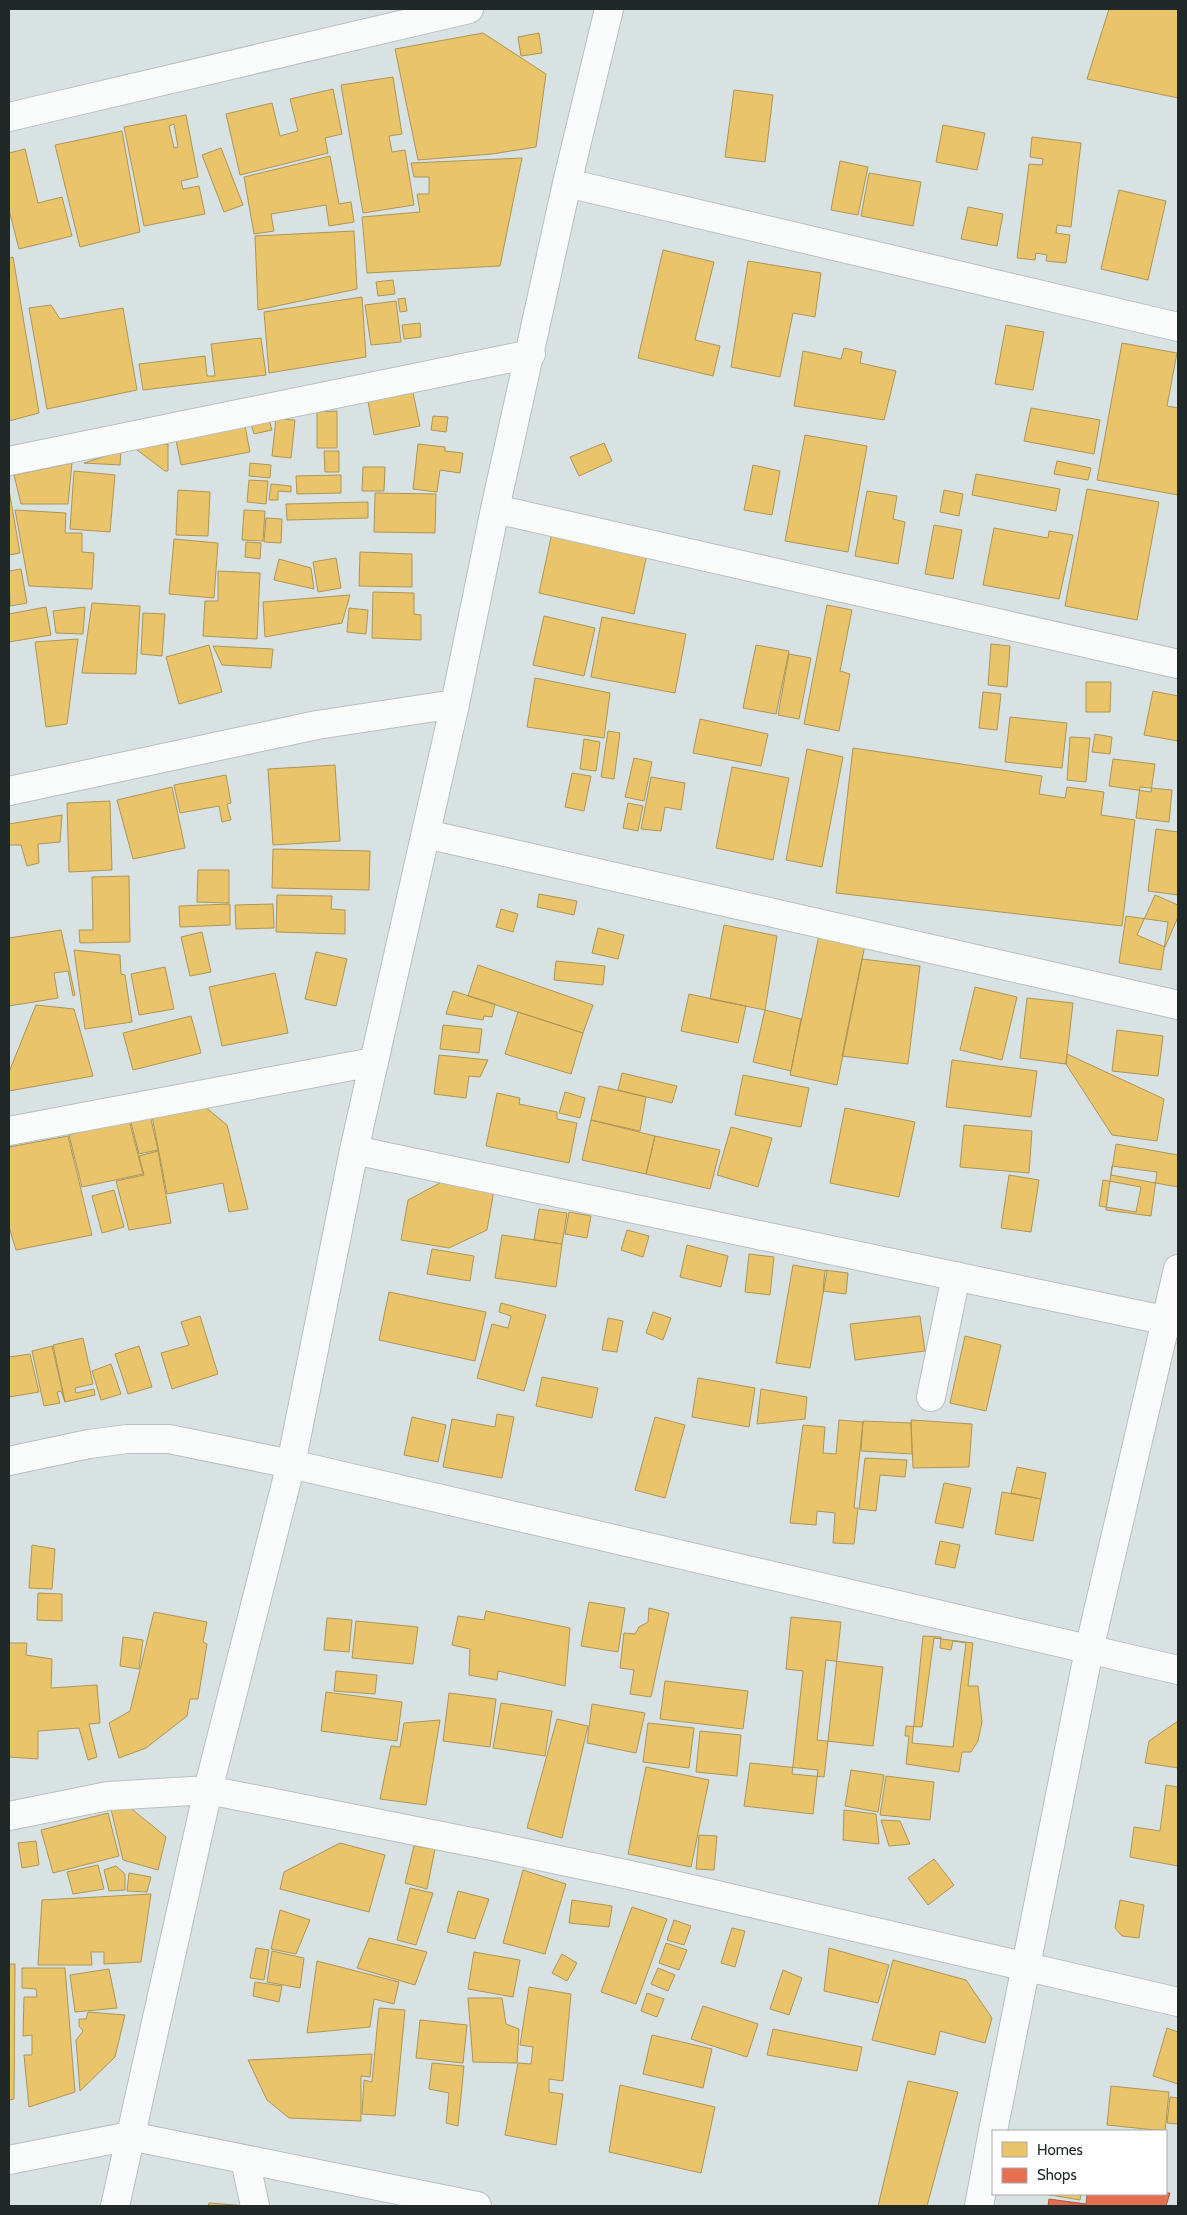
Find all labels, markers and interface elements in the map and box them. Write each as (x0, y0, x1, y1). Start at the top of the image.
legend (992, 2130, 1167, 2195)
text: Homes (1037, 2141, 1083, 2159)
text: Shops (1037, 2166, 1077, 2184)

